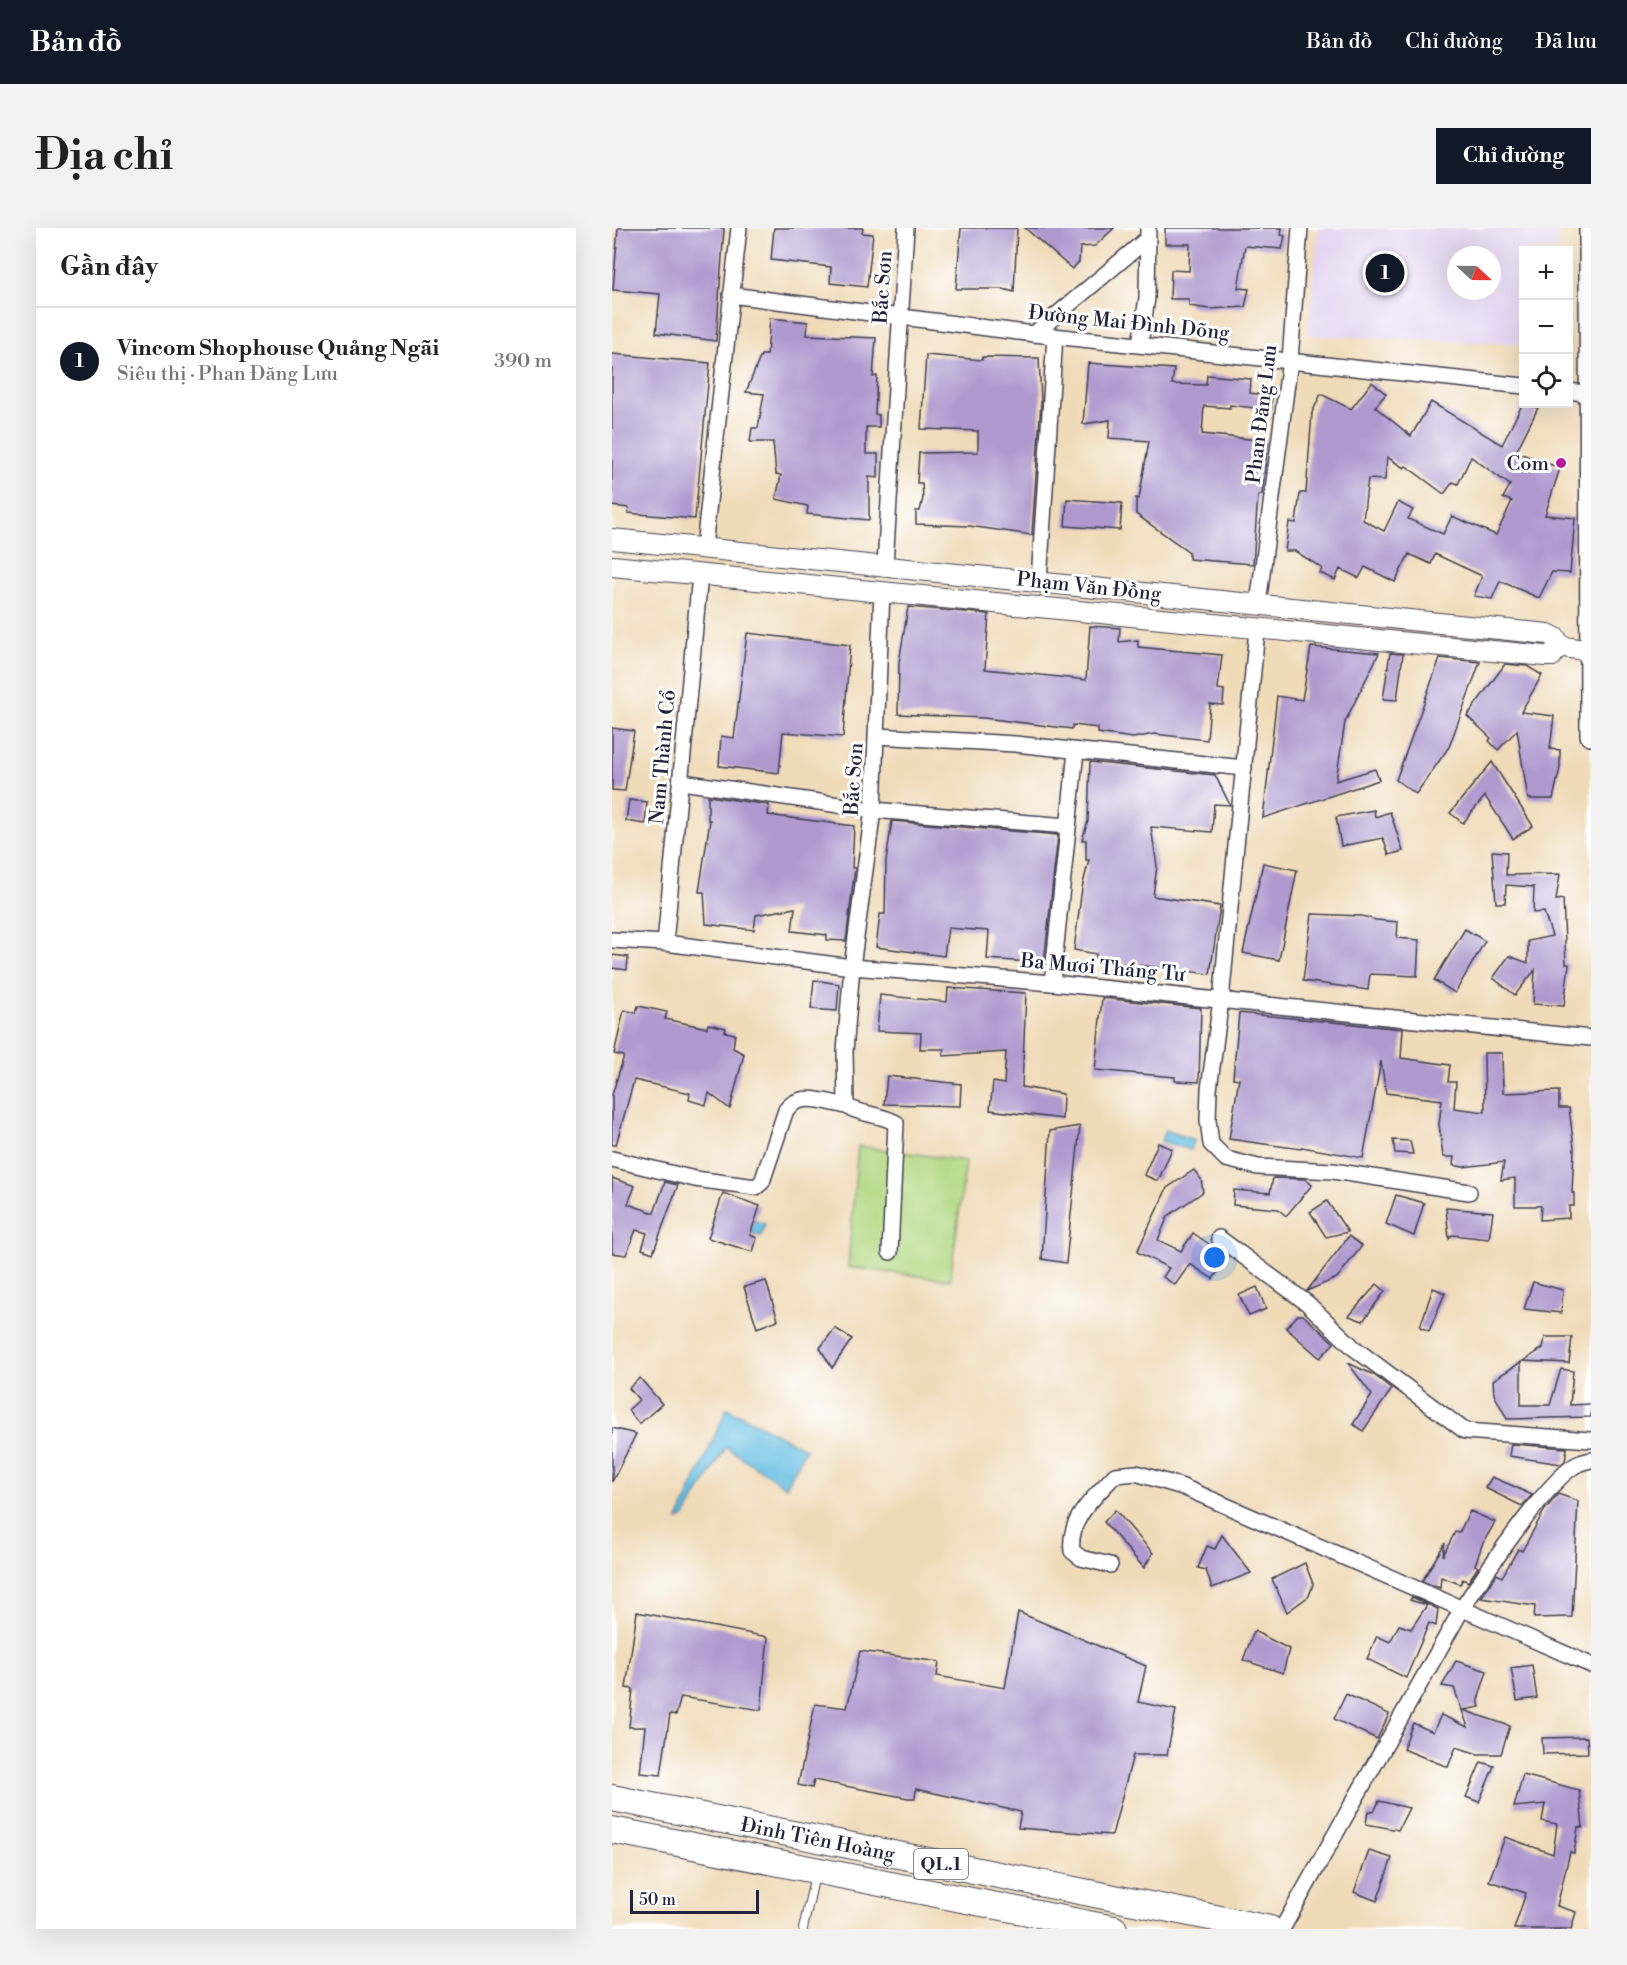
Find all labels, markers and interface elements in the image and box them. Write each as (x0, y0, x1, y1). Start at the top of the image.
text: Bản đồ (30, 25, 122, 60)
text: Bản đồ (1306, 29, 1372, 55)
text: Chỉ đường (1405, 29, 1503, 55)
text: Đã lưu (1536, 29, 1597, 55)
button: Chỉ đường (1436, 128, 1591, 184)
text: Địa chỉ (36, 130, 173, 183)
north arrow (1447, 246, 1501, 300)
map controls (1519, 246, 1573, 408)
button: + (1519, 246, 1573, 300)
street label: Bắc Sơn (868, 250, 899, 325)
pin: 1 (1366, 250, 1404, 296)
text: Gần đây (60, 251, 158, 283)
street label: Đường Mai Đình Dõng (1027, 300, 1231, 347)
button: − (1519, 300, 1573, 354)
text: Vincom Shophouse Quảng Ngãi (117, 335, 439, 362)
street label: Phan Đăng Lưu (1242, 343, 1283, 485)
text: 1 (75, 349, 84, 374)
text: 390 m (494, 349, 552, 374)
button: locate (1519, 354, 1573, 408)
text: Siêu thị · Phan Đăng Lưu (117, 362, 338, 387)
place label: Com (1507, 452, 1549, 477)
marker: Com (1554, 456, 1568, 470)
street label: Phạm Văn Đồng (1015, 567, 1163, 608)
street label: Nam Thành Cổ (645, 689, 682, 825)
street label: Bắc Sơn (839, 742, 870, 817)
street label: Ba Mươi Tháng Tư (1018, 949, 1187, 988)
your location (1200, 1243, 1229, 1272)
street label: Đinh Tiên Hoàng (738, 1813, 897, 1868)
road number: QL.1 (914, 1849, 968, 1879)
scale bar (630, 1887, 759, 1914)
text: 50 m (639, 1890, 676, 1910)

